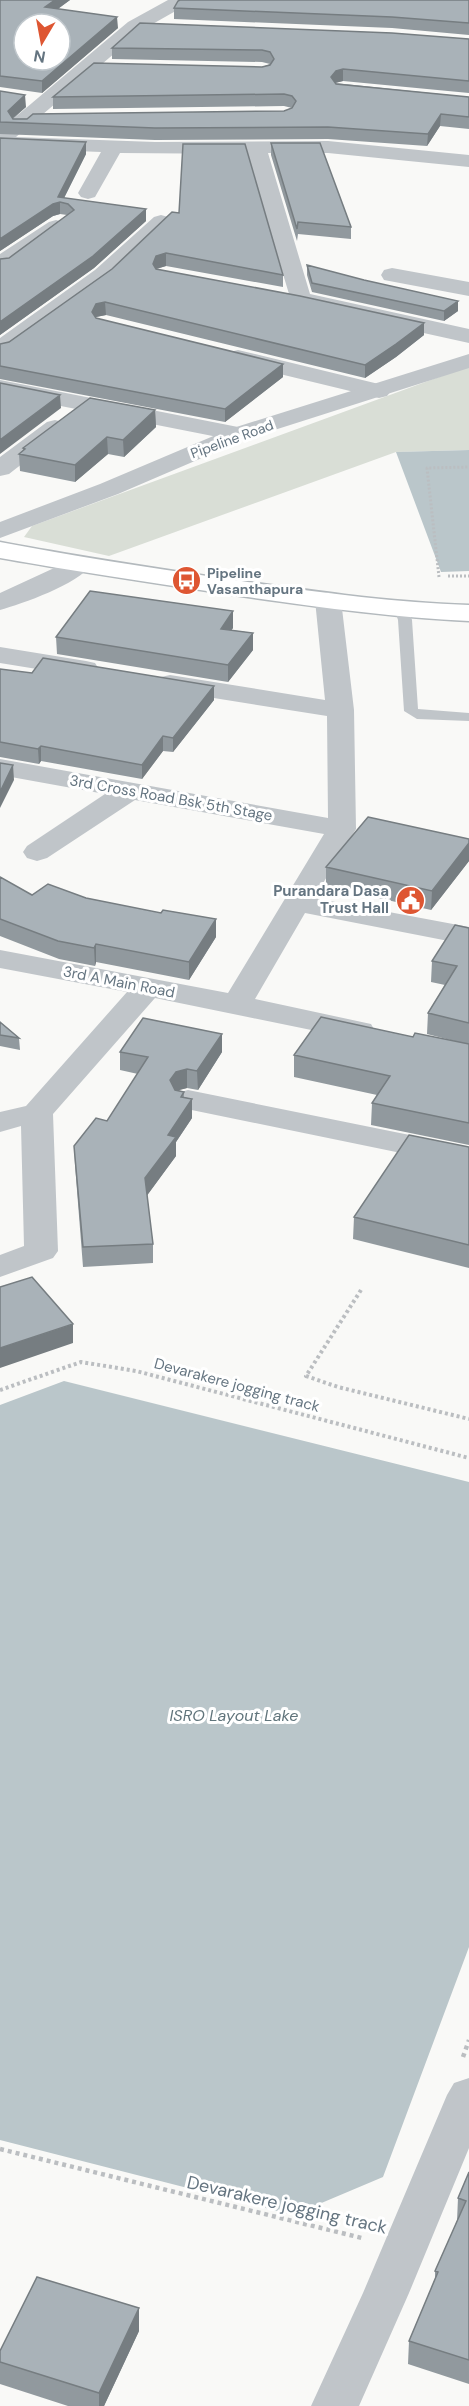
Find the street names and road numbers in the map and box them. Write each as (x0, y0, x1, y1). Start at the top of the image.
street label: Pipeline Road (188, 416, 276, 462)
street label: 3rd Cross Road Bsk 5th Stage (68, 770, 274, 826)
street label: 3rd A Main Road (61, 961, 177, 1003)
street label: Devarakere jogging track (152, 1353, 322, 1417)
street label: Devarakere jogging track (185, 2170, 389, 2240)

